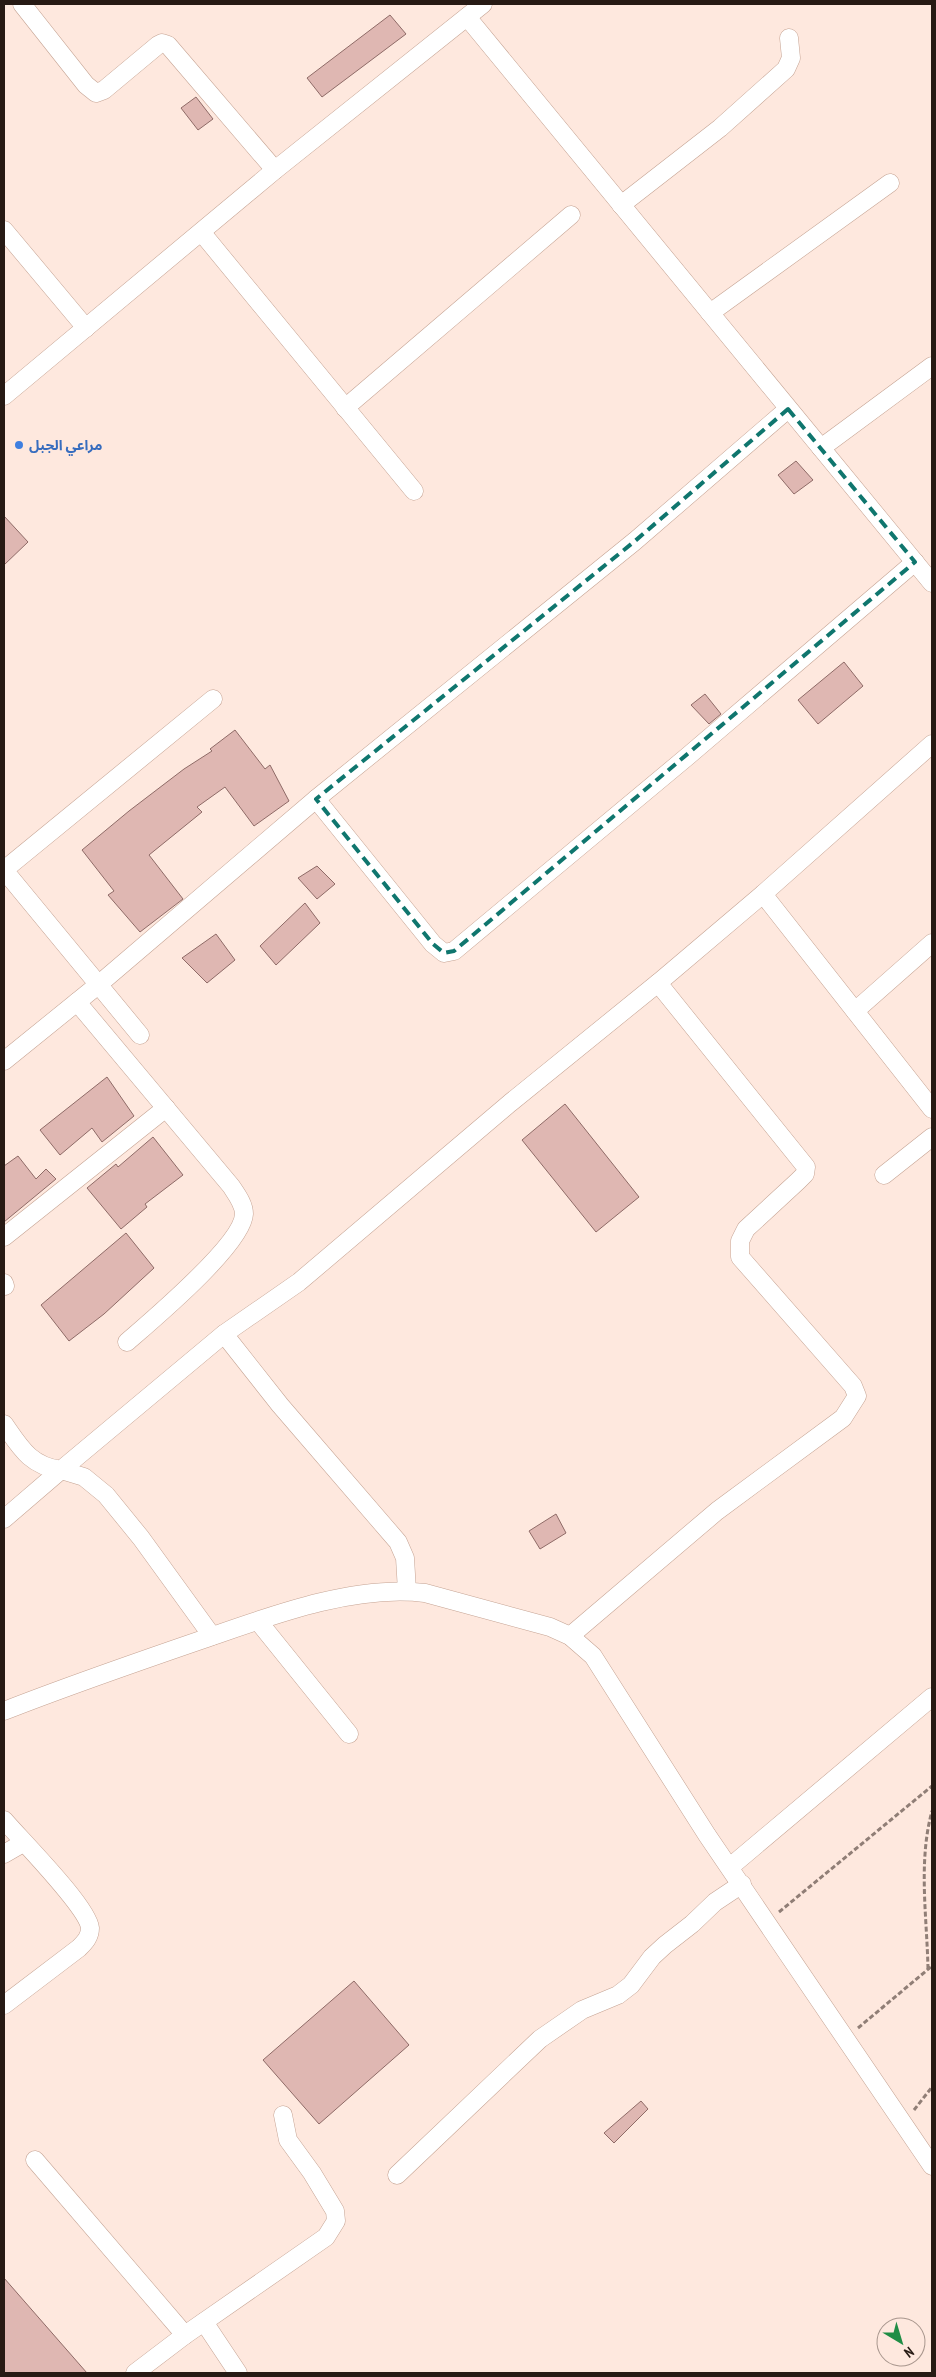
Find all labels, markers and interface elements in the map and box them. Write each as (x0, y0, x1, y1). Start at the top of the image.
place label: مراعي الجبل (29, 436, 102, 456)
marker: مراعي الجبل (13, 439, 25, 451)
north arrow (876, 2317, 926, 2367)
text: N (900, 2343, 918, 2362)

